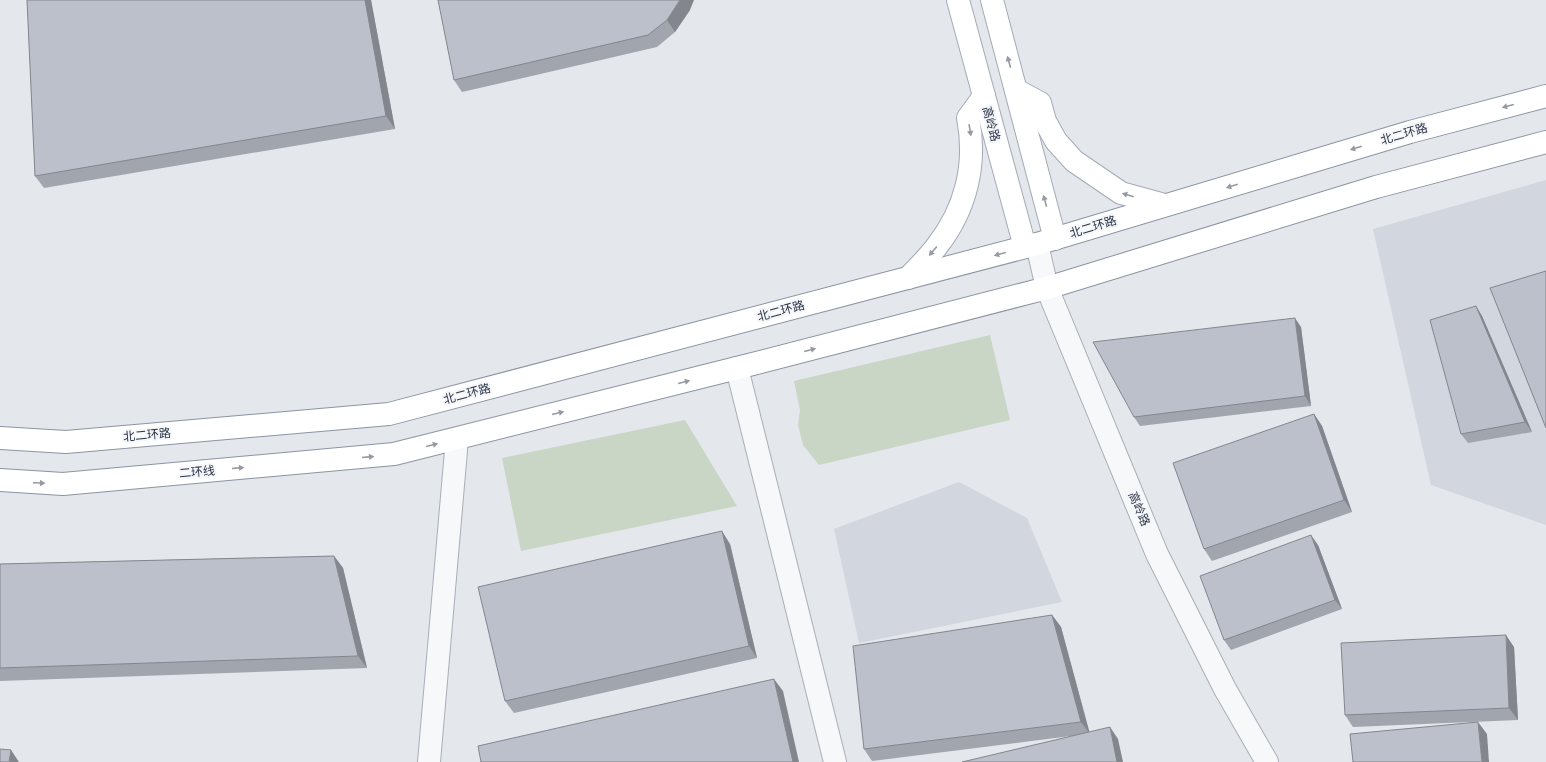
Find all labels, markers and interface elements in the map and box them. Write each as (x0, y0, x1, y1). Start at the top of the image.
one-way arrow (1005, 55, 1011, 68)
one-way arrow (1502, 103, 1514, 109)
street label: 高岭路 (980, 105, 1002, 143)
street label: 北二环路 (1379, 121, 1429, 147)
one-way arrow (967, 124, 973, 136)
one-way arrow (1350, 145, 1362, 151)
one-way arrow (1225, 183, 1237, 189)
one-way arrow (1121, 192, 1133, 198)
one-way arrow (1042, 195, 1048, 207)
street label: 北二环路 (1068, 213, 1118, 241)
one-way arrow (929, 246, 938, 256)
one-way arrow (993, 251, 1005, 257)
street label: 北二环路 (756, 298, 806, 324)
one-way arrow (804, 346, 816, 352)
one-way arrow (678, 378, 690, 384)
street label: 北二环路 (442, 381, 492, 407)
one-way arrow (552, 410, 564, 416)
street label: 北二环路 (122, 426, 172, 444)
one-way arrow (426, 442, 438, 448)
one-way arrow (362, 453, 374, 460)
street label: 二环线 (178, 463, 216, 481)
one-way arrow (232, 465, 244, 472)
one-way arrow (33, 479, 45, 486)
street label: 高岭路 (1126, 490, 1152, 528)

